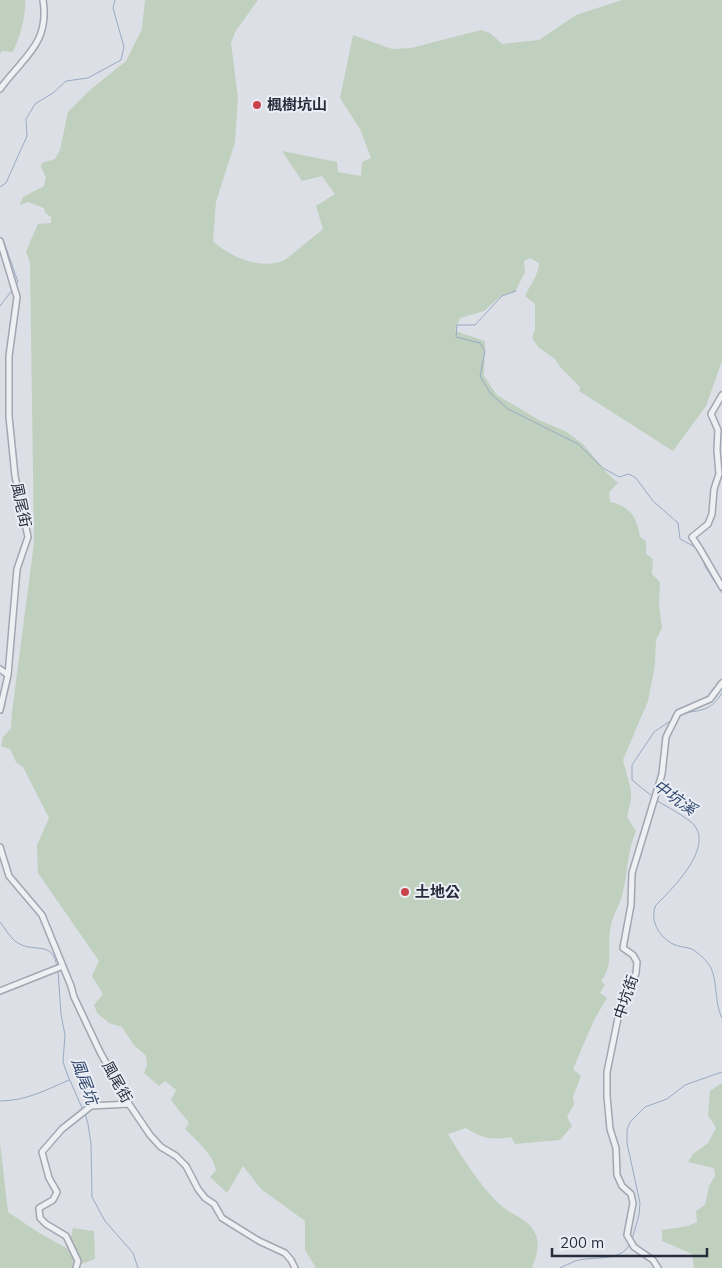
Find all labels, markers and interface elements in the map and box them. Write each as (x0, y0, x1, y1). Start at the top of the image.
place label: 楓樹坑山 (267, 95, 327, 114)
marker: 楓樹坑山 (251, 99, 263, 111)
street label: 風尾街 (8, 481, 35, 529)
water label: 中坑溪 (650, 775, 702, 820)
place label: 土地公 (415, 882, 460, 901)
marker: 土地公 (399, 886, 411, 898)
street label: 中坑街 (609, 972, 642, 1021)
water label: 風尾坑 (67, 1055, 103, 1109)
street label: 風尾街 (98, 1057, 137, 1106)
scale bar (552, 1226, 707, 1258)
text: 200 m (560, 1233, 604, 1252)

